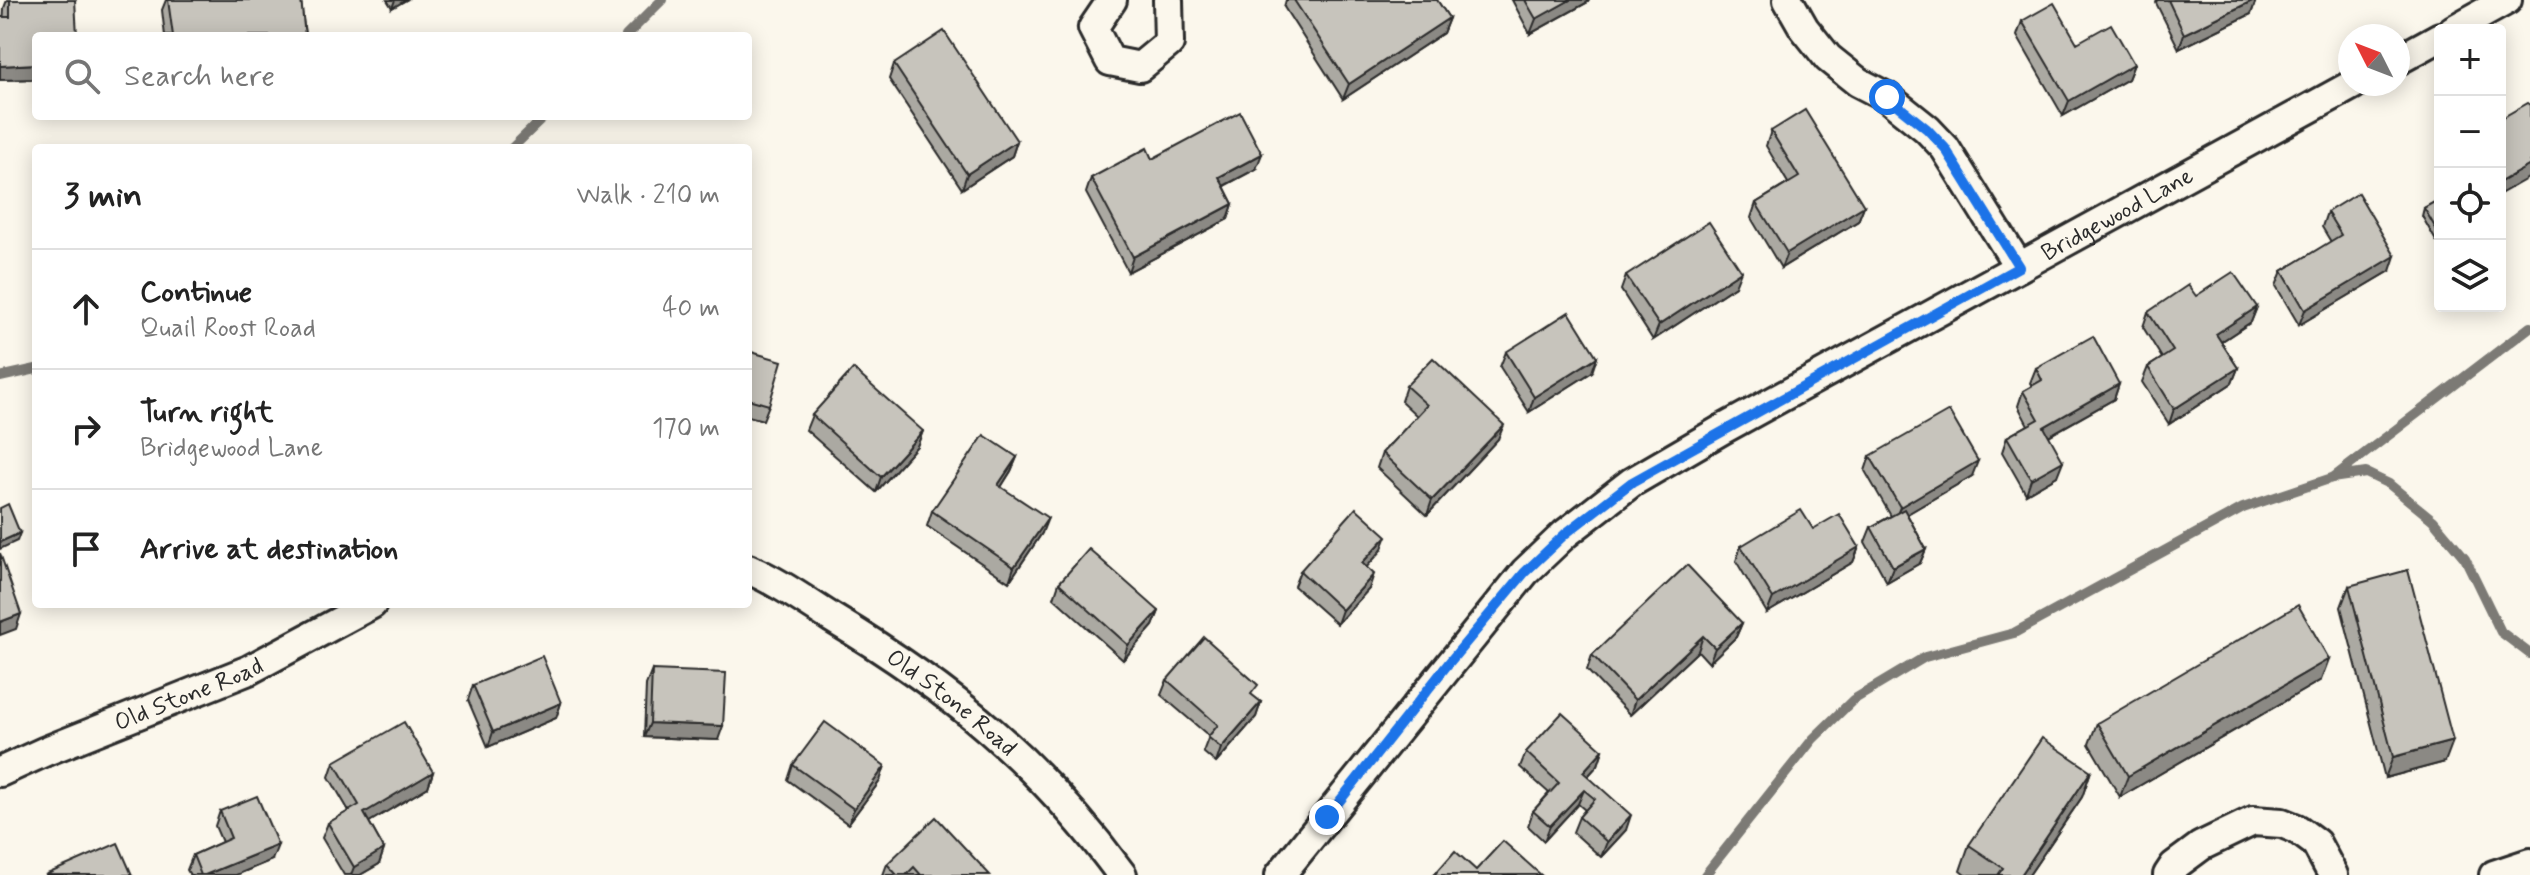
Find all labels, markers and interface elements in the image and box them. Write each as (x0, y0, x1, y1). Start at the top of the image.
north arrow (2338, 24, 2410, 96)
map controls (2434, 24, 2506, 312)
button: + (2434, 24, 2506, 96)
search box (32, 32, 752, 120)
icon: search (60, 54, 104, 98)
text: Search here (124, 57, 275, 96)
route start (1869, 79, 1905, 115)
button: − (2434, 96, 2506, 168)
street label: Bridgewood Lane (2036, 161, 2199, 269)
button: locate (2434, 168, 2506, 240)
text: 3 min (64, 174, 142, 219)
text: Walk · 210 m (577, 179, 720, 213)
button: layers (2434, 240, 2506, 312)
text: Continue (140, 273, 252, 312)
icon: ahead (64, 287, 108, 331)
text: 40 m (662, 292, 720, 326)
text: Quail Roost Road (140, 312, 316, 346)
text: Turn right (140, 393, 273, 432)
icon: right (64, 407, 108, 451)
text: 170 m (652, 412, 720, 446)
text: Bridgewood Lane (140, 432, 323, 466)
icon: arrive (64, 527, 108, 571)
text: Arrive at destination (140, 530, 398, 569)
street label: Old Stone Road (880, 643, 1023, 764)
street label: Old Stone Road (110, 651, 269, 739)
route end (1309, 799, 1345, 835)

